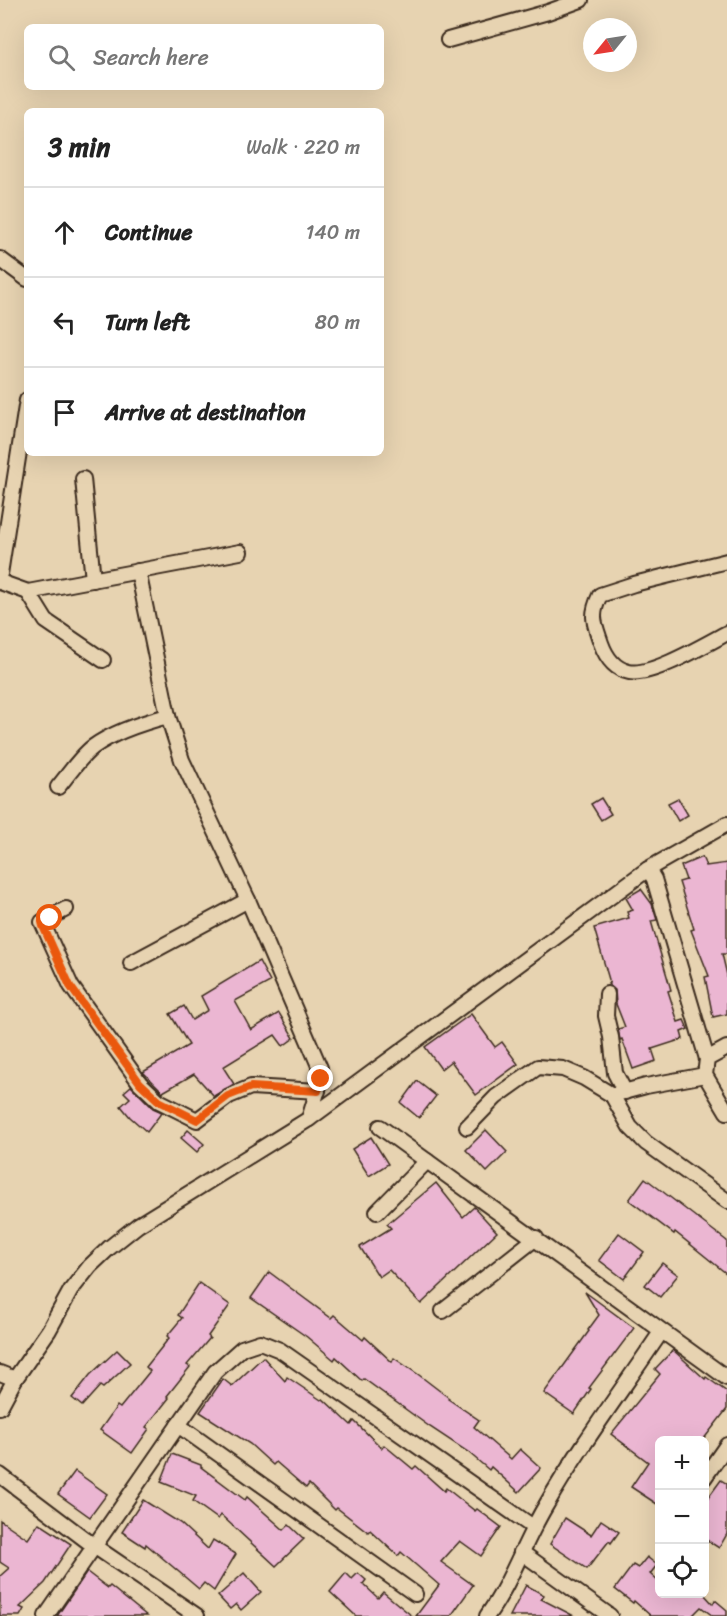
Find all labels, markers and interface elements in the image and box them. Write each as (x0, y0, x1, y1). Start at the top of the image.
north arrow (583, 18, 637, 72)
search box (24, 24, 384, 90)
text: Search here (93, 38, 209, 77)
icon: search (45, 41, 78, 74)
text: 3 min (48, 124, 110, 170)
text: Walk · 220 m (246, 130, 360, 165)
text: Continue (105, 213, 193, 252)
text: 140 m (306, 215, 360, 250)
icon: ahead (48, 216, 81, 249)
text: Turn left (105, 303, 190, 342)
text: 80 m (315, 305, 360, 340)
icon: left (48, 306, 81, 339)
text: Arrive at destination (105, 393, 306, 432)
icon: arrive (48, 396, 81, 429)
route start (36, 904, 62, 930)
route end (307, 1065, 333, 1091)
map controls (655, 1436, 709, 1598)
button: + (655, 1436, 709, 1490)
button: − (655, 1490, 709, 1544)
button: locate (655, 1544, 709, 1598)

